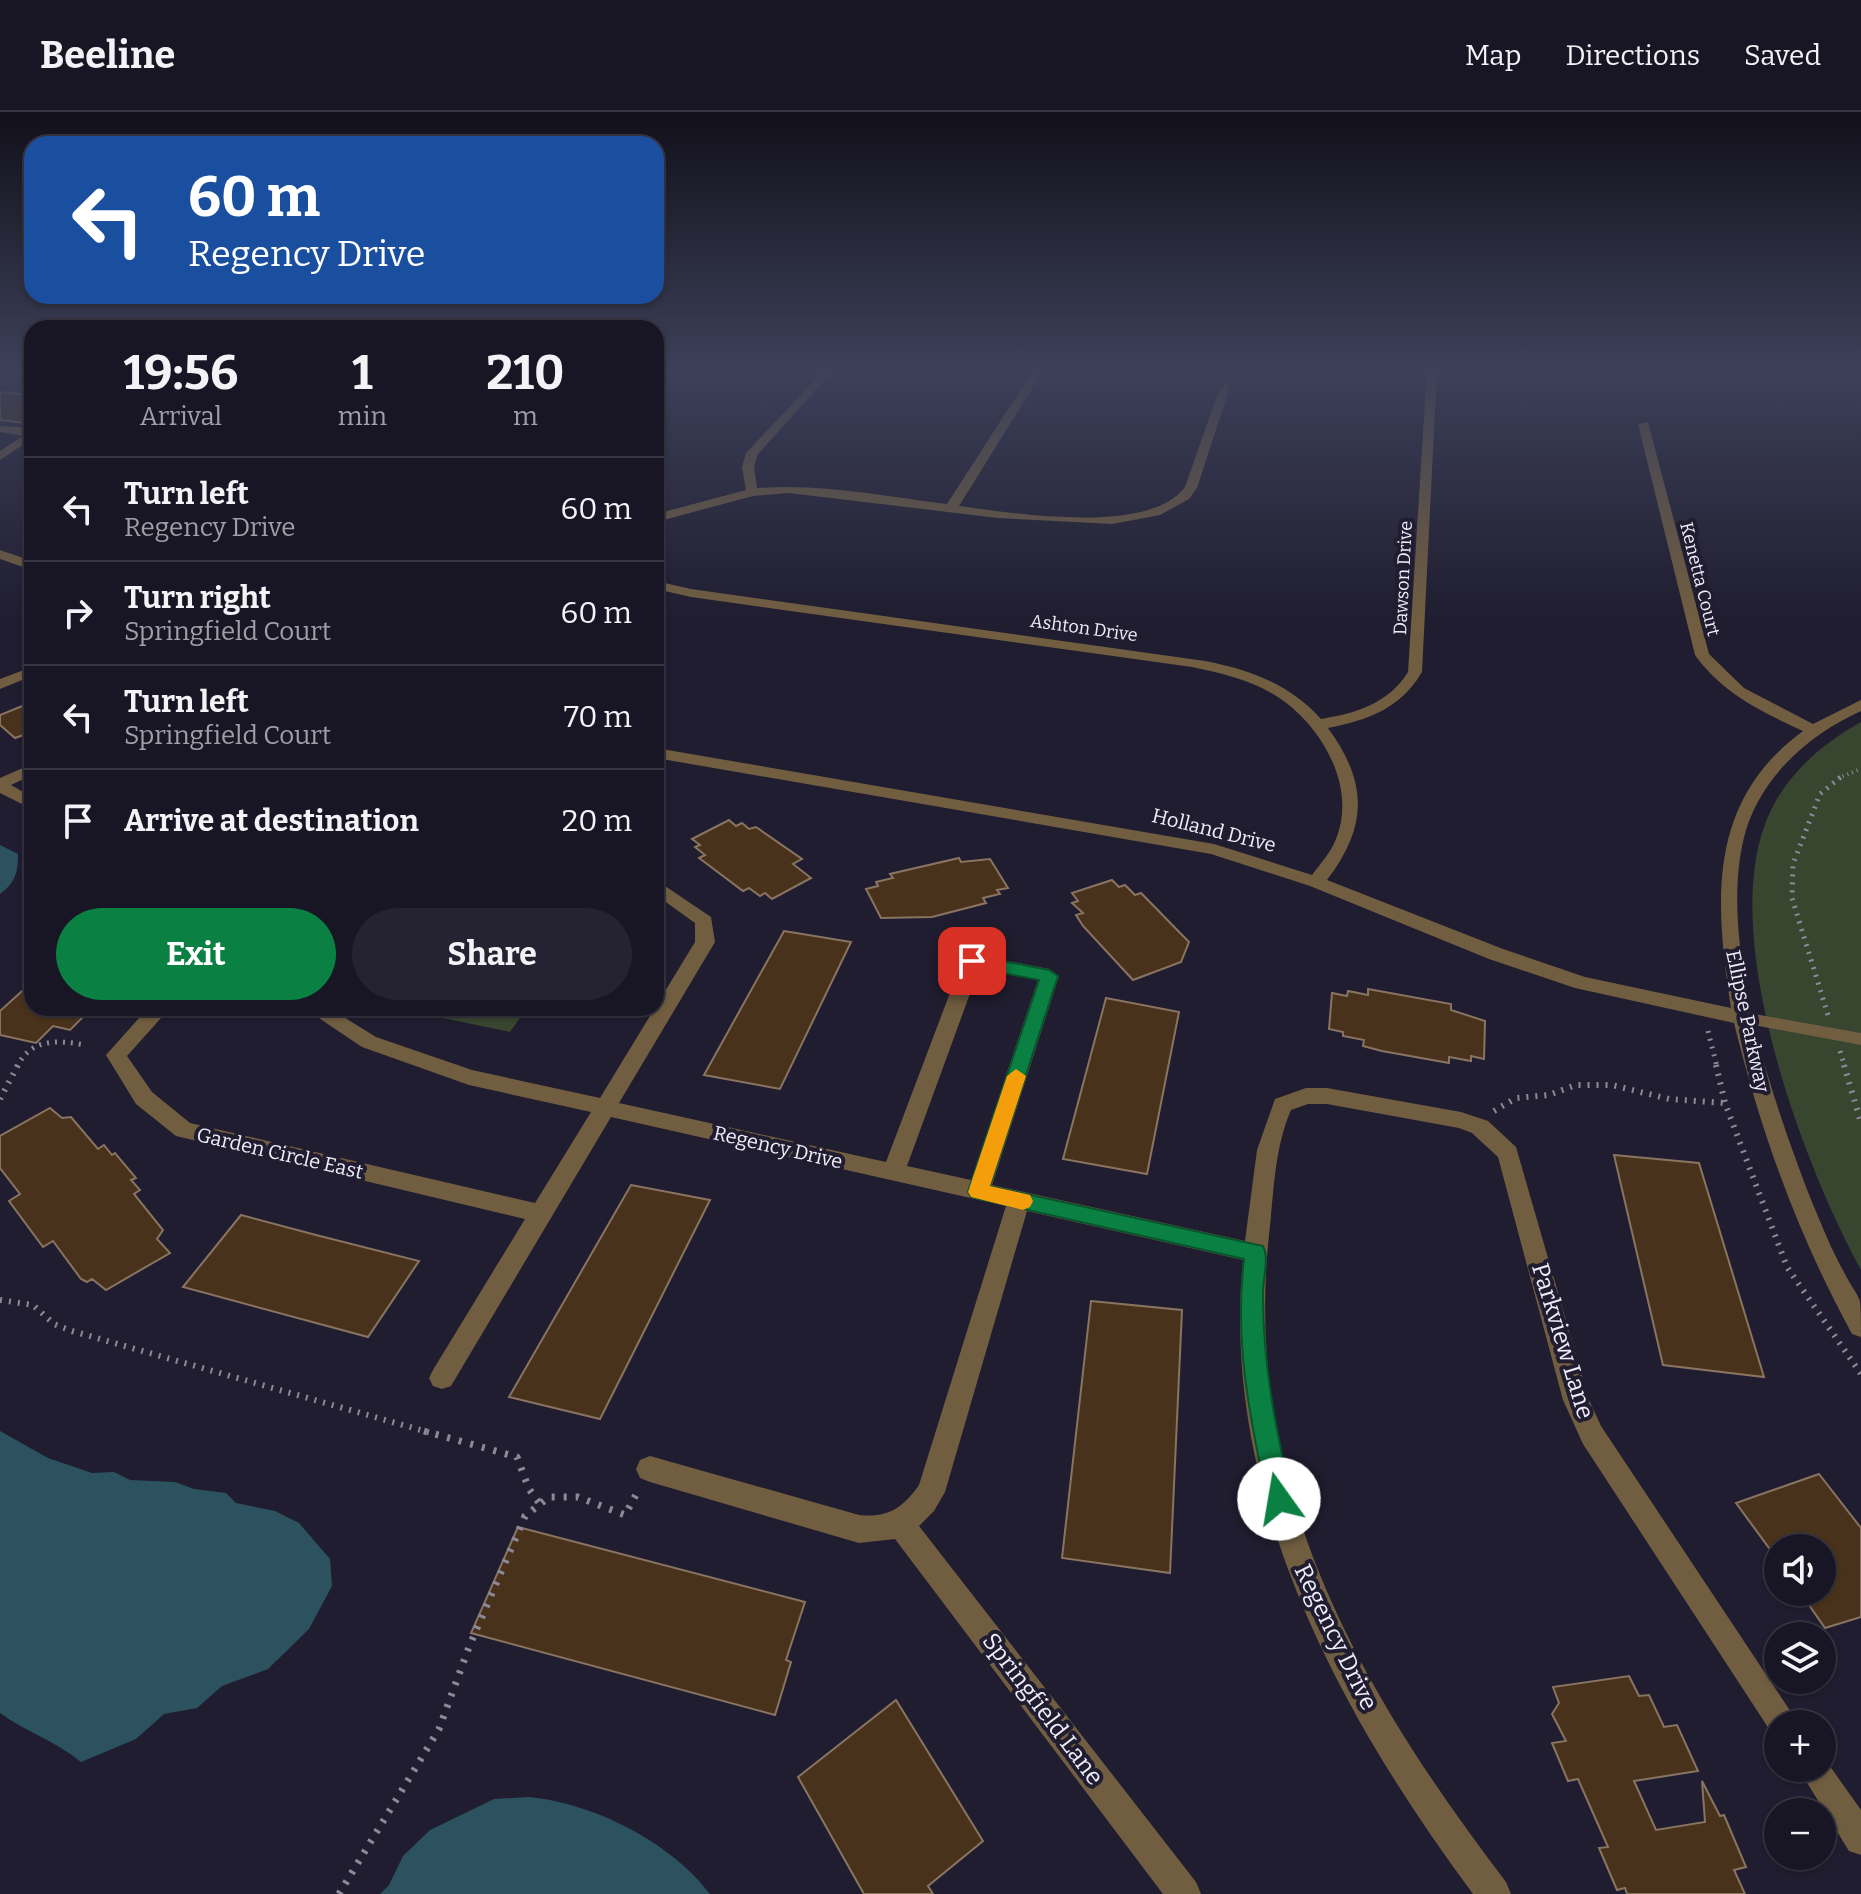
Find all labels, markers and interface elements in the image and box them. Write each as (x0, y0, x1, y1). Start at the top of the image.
text: Beeline (40, 32, 175, 78)
text: Map (1465, 39, 1521, 72)
text: Directions (1565, 39, 1700, 72)
text: Saved (1744, 39, 1821, 72)
text: 60 m (188, 164, 320, 231)
icon: left (56, 168, 160, 272)
text: Regency Drive (188, 232, 426, 276)
text: 19:56 (123, 344, 238, 402)
text: 1 (352, 344, 373, 402)
text: 210 (486, 344, 565, 402)
text: Arrival (140, 401, 222, 432)
text: min (338, 401, 387, 432)
text: m (513, 401, 538, 432)
text: Turn left (124, 476, 249, 512)
icon: left (56, 487, 100, 531)
text: 60 m (561, 491, 632, 527)
text: Regency Drive (124, 512, 296, 543)
street label: Dawson Drive (1389, 520, 1417, 636)
street label: Kenetta Court (1675, 520, 1725, 639)
text: Turn right (124, 580, 271, 616)
icon: right (56, 591, 100, 635)
text: 60 m (561, 595, 632, 631)
street label: Ashton Drive (1029, 610, 1139, 646)
text: Springfield Court (124, 616, 331, 647)
text: Turn left (124, 684, 249, 720)
icon: left (56, 695, 100, 739)
text: 70 m (564, 699, 632, 735)
text: Springfield Court (124, 720, 331, 751)
icon: arrive (56, 799, 100, 843)
text: Arrive at destination (124, 803, 419, 839)
text: 20 m (562, 803, 632, 839)
street label: Holland Drive (1149, 803, 1279, 857)
button: Exit (56, 908, 336, 1000)
button: Share (352, 908, 632, 1000)
pin (938, 927, 1006, 995)
icon: arrive (950, 939, 994, 983)
street label: Ellipse Parkway (1721, 948, 1775, 1095)
street label: Regency Drive (711, 1120, 845, 1174)
street label: Garden Circle East (194, 1122, 366, 1184)
street label: Parkview Lane (1526, 1260, 1600, 1422)
position arrow (1237, 1457, 1321, 1541)
map controls (1764, 1534, 1836, 1870)
button: sound (1764, 1534, 1836, 1606)
street label: Regency Drive (1289, 1560, 1383, 1714)
button: layers (1764, 1622, 1836, 1694)
street label: Springfield Lane (977, 1628, 1109, 1790)
button: + (1764, 1710, 1836, 1782)
button: − (1764, 1798, 1836, 1870)

